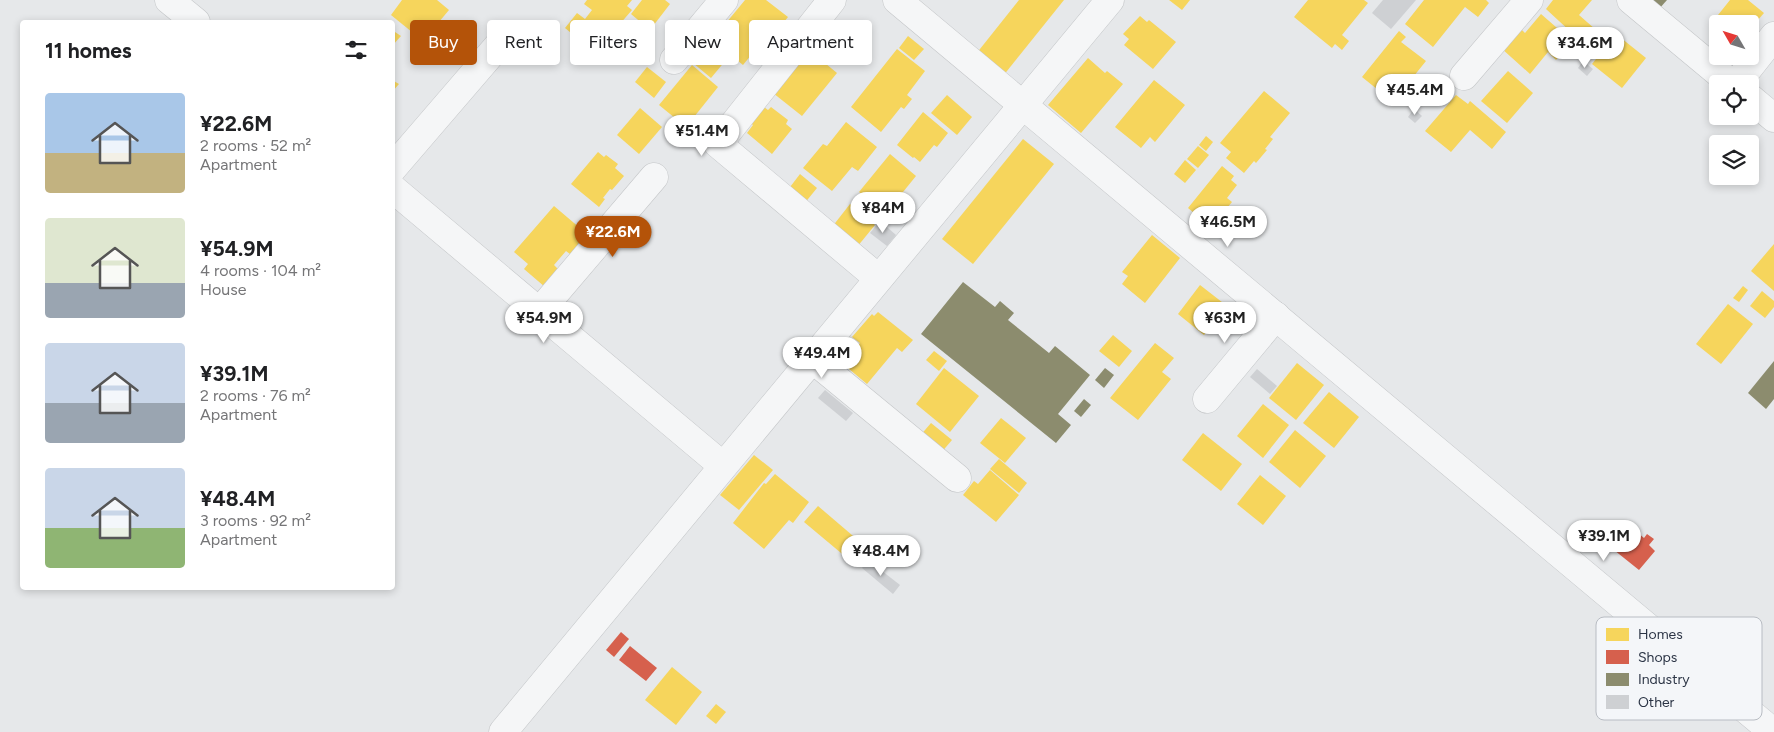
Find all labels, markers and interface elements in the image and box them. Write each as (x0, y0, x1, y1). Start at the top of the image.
north arrow (1709, 15, 1759, 65)
map controls (1709, 15, 1759, 185)
chip: Buy (410, 20, 477, 65)
chip: Rent (487, 20, 560, 65)
chip: Filters (570, 20, 655, 65)
chip: New (665, 20, 739, 65)
chip: Apartment (749, 20, 872, 65)
pin: ¥34.6M (1544, 27, 1626, 69)
text: ¥34.6M (1557, 33, 1613, 52)
icon: filters (342, 36, 370, 64)
text: 11 homes (45, 38, 132, 63)
pin: ¥45.4M (1374, 74, 1456, 116)
button: locate (1709, 75, 1759, 125)
text: ¥45.4M (1387, 80, 1443, 99)
text: ¥22.6M (200, 111, 272, 136)
icon: home (85, 113, 145, 173)
pin: ¥51.4M (661, 114, 743, 157)
text: ¥51.4M (675, 121, 729, 140)
button: layers (1709, 135, 1759, 185)
text: 2 rooms · 52 m² (200, 136, 311, 155)
text: Apartment (200, 155, 277, 174)
pin: ¥84M (853, 192, 913, 234)
text: ¥84M (861, 198, 905, 217)
pin: ¥46.5M (1187, 206, 1269, 248)
text: ¥46.5M (1200, 212, 1256, 231)
pin: ¥22.6M (572, 216, 654, 258)
text: ¥22.6M (585, 222, 641, 241)
text: ¥54.9M (200, 236, 273, 261)
icon: home (85, 238, 145, 298)
text: 4 rooms · 104 m² (200, 261, 321, 280)
text: House (200, 280, 246, 299)
pin: ¥54.9M (503, 302, 585, 344)
pin: ¥63M (1195, 302, 1255, 344)
text: ¥54.9M (516, 308, 572, 327)
text: ¥63M (1204, 308, 1246, 327)
pin: ¥49.4M (781, 336, 863, 379)
text: ¥49.4M (794, 343, 850, 362)
text: ¥39.1M (200, 361, 268, 386)
icon: home (85, 363, 145, 423)
text: 2 rooms · 76 m² (200, 386, 311, 405)
text: Apartment (200, 405, 277, 424)
text: ¥48.4M (200, 486, 275, 511)
icon: home (85, 488, 145, 548)
text: 3 rooms · 92 m² (200, 511, 311, 530)
pin: ¥39.1M (1563, 520, 1645, 562)
text: ¥39.1M (1578, 526, 1630, 545)
text: Apartment (200, 530, 277, 549)
pin: ¥48.4M (840, 534, 922, 577)
text: ¥48.4M (852, 541, 910, 560)
legend (1596, 617, 1762, 720)
text: Homes (1638, 626, 1683, 643)
text: Shops (1638, 649, 1677, 666)
text: Industry (1638, 671, 1690, 688)
text: Other (1638, 694, 1675, 711)

